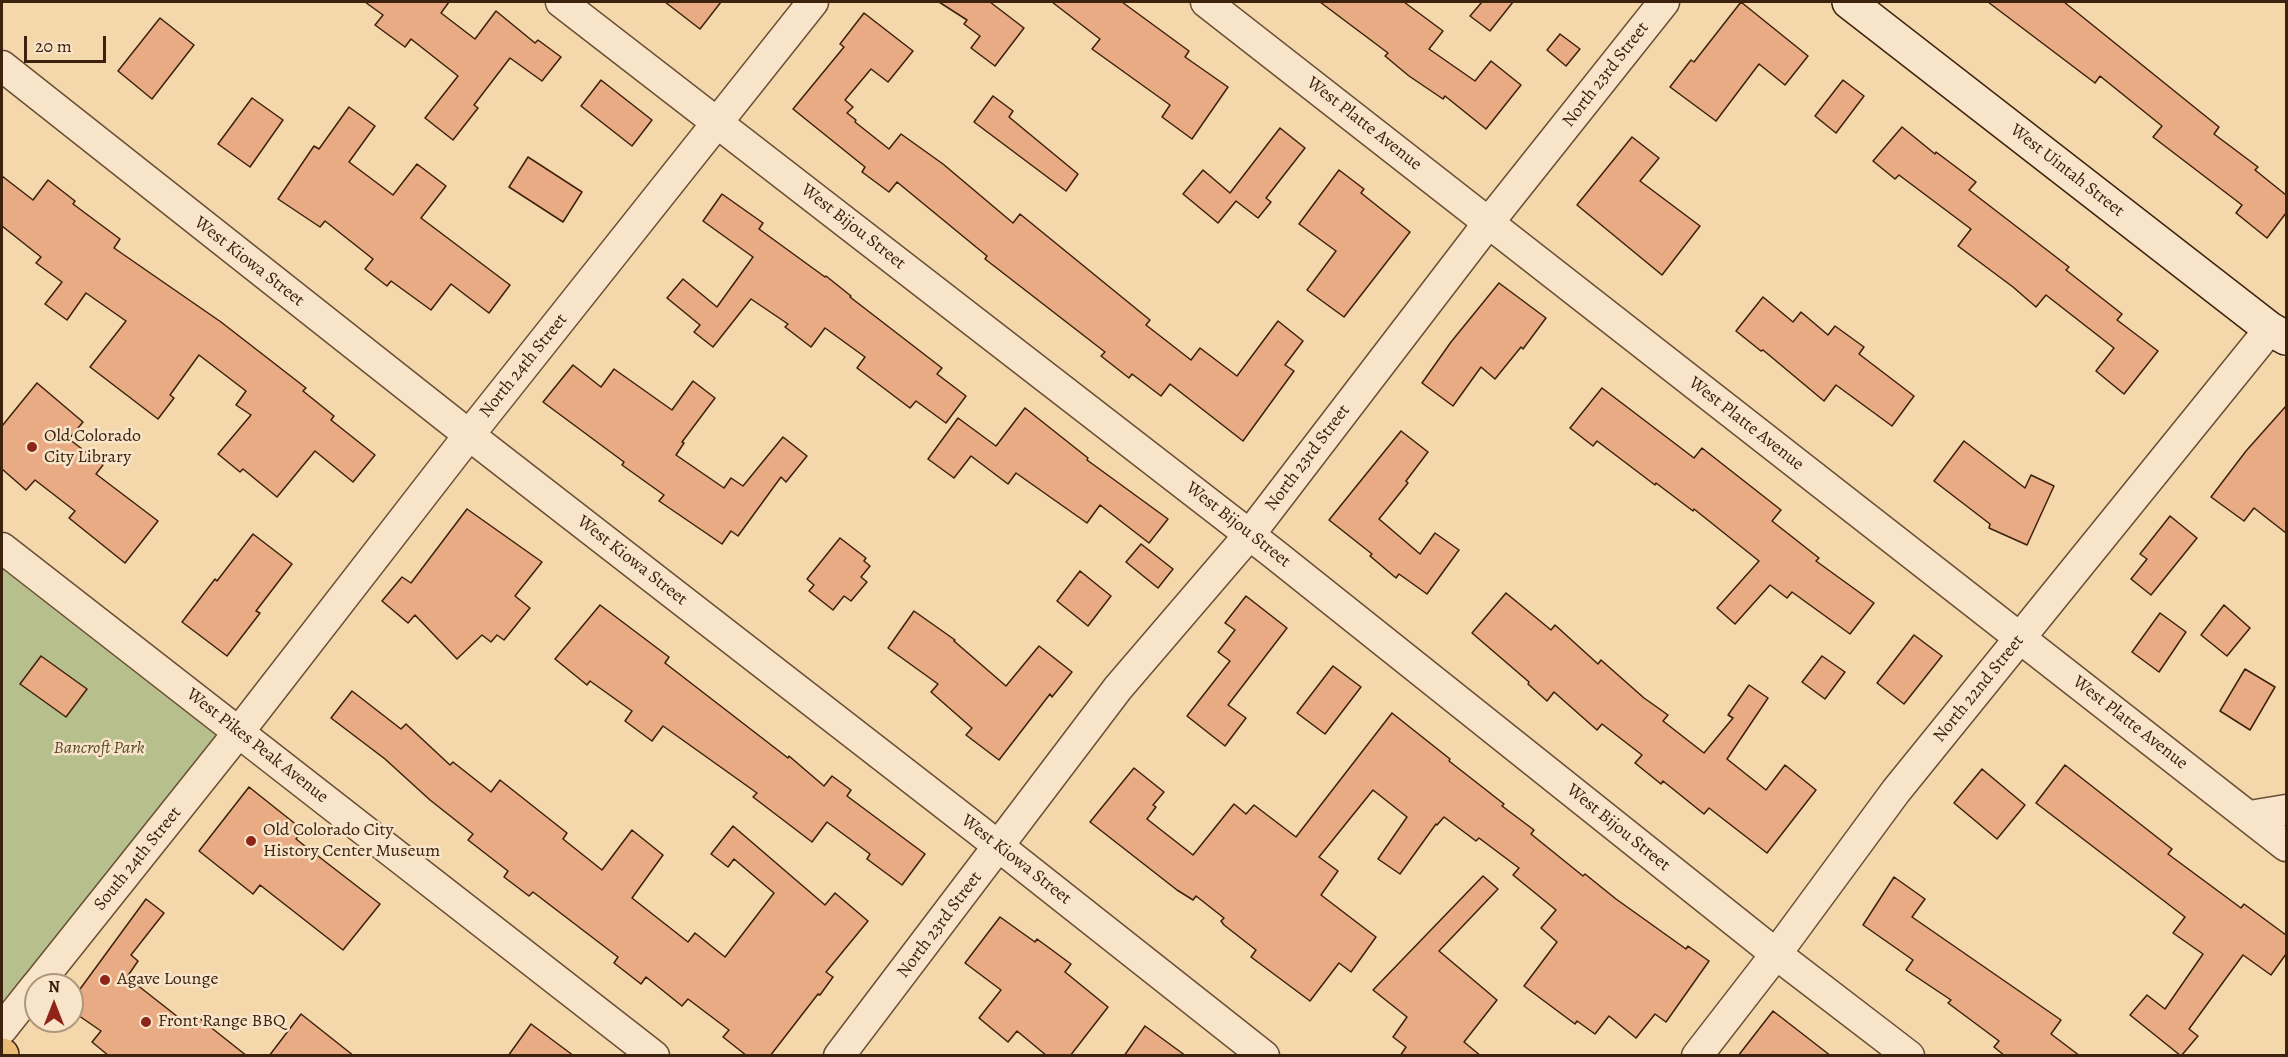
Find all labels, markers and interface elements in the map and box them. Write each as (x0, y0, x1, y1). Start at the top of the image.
street label: North 23rd Street (1558, 18, 1654, 132)
scale bar (27, 24, 110, 62)
text: 20 m (35, 34, 72, 58)
street label: West Platte Avenue (1302, 72, 1426, 176)
street label: West Uintah Street (2006, 120, 2128, 222)
street label: West Bijou Street (796, 179, 910, 275)
street label: West Kiowa Street (190, 212, 308, 312)
street label: North 24th Street (475, 310, 573, 422)
street label: West Platte Avenue (1684, 372, 1808, 476)
street label: North 23rd Street (1261, 400, 1355, 516)
place label: Old Colorado City Library (44, 426, 141, 468)
marker: Old Colorado City Library (25, 440, 39, 454)
street label: West Bijou Street (1181, 477, 1295, 573)
street label: West Kiowa Street (573, 511, 691, 611)
street label: North 22nd Street (1929, 631, 2029, 747)
street label: West Platte Avenue (2068, 671, 2192, 775)
street label: West Pikes Peak Avenue (182, 684, 332, 808)
park label: Bancroft Park (54, 738, 144, 760)
street label: West Bijou Street (1562, 780, 1674, 876)
street label: South 24th Street (90, 803, 186, 915)
street label: West Kiowa Street (957, 810, 1075, 910)
place label: Old Colorado City History Center Museum (263, 820, 440, 862)
marker: Old Colorado City History Center Museum (244, 834, 258, 848)
street label: North 23rd Street (893, 867, 987, 983)
place label: Agave Lounge (117, 969, 218, 991)
north arrow (24, 973, 84, 1033)
marker: Agave Lounge (98, 973, 112, 987)
text: N (48, 976, 60, 998)
place label: Front Range BBQ (158, 1011, 285, 1033)
marker: Front Range BBQ (139, 1015, 153, 1029)

